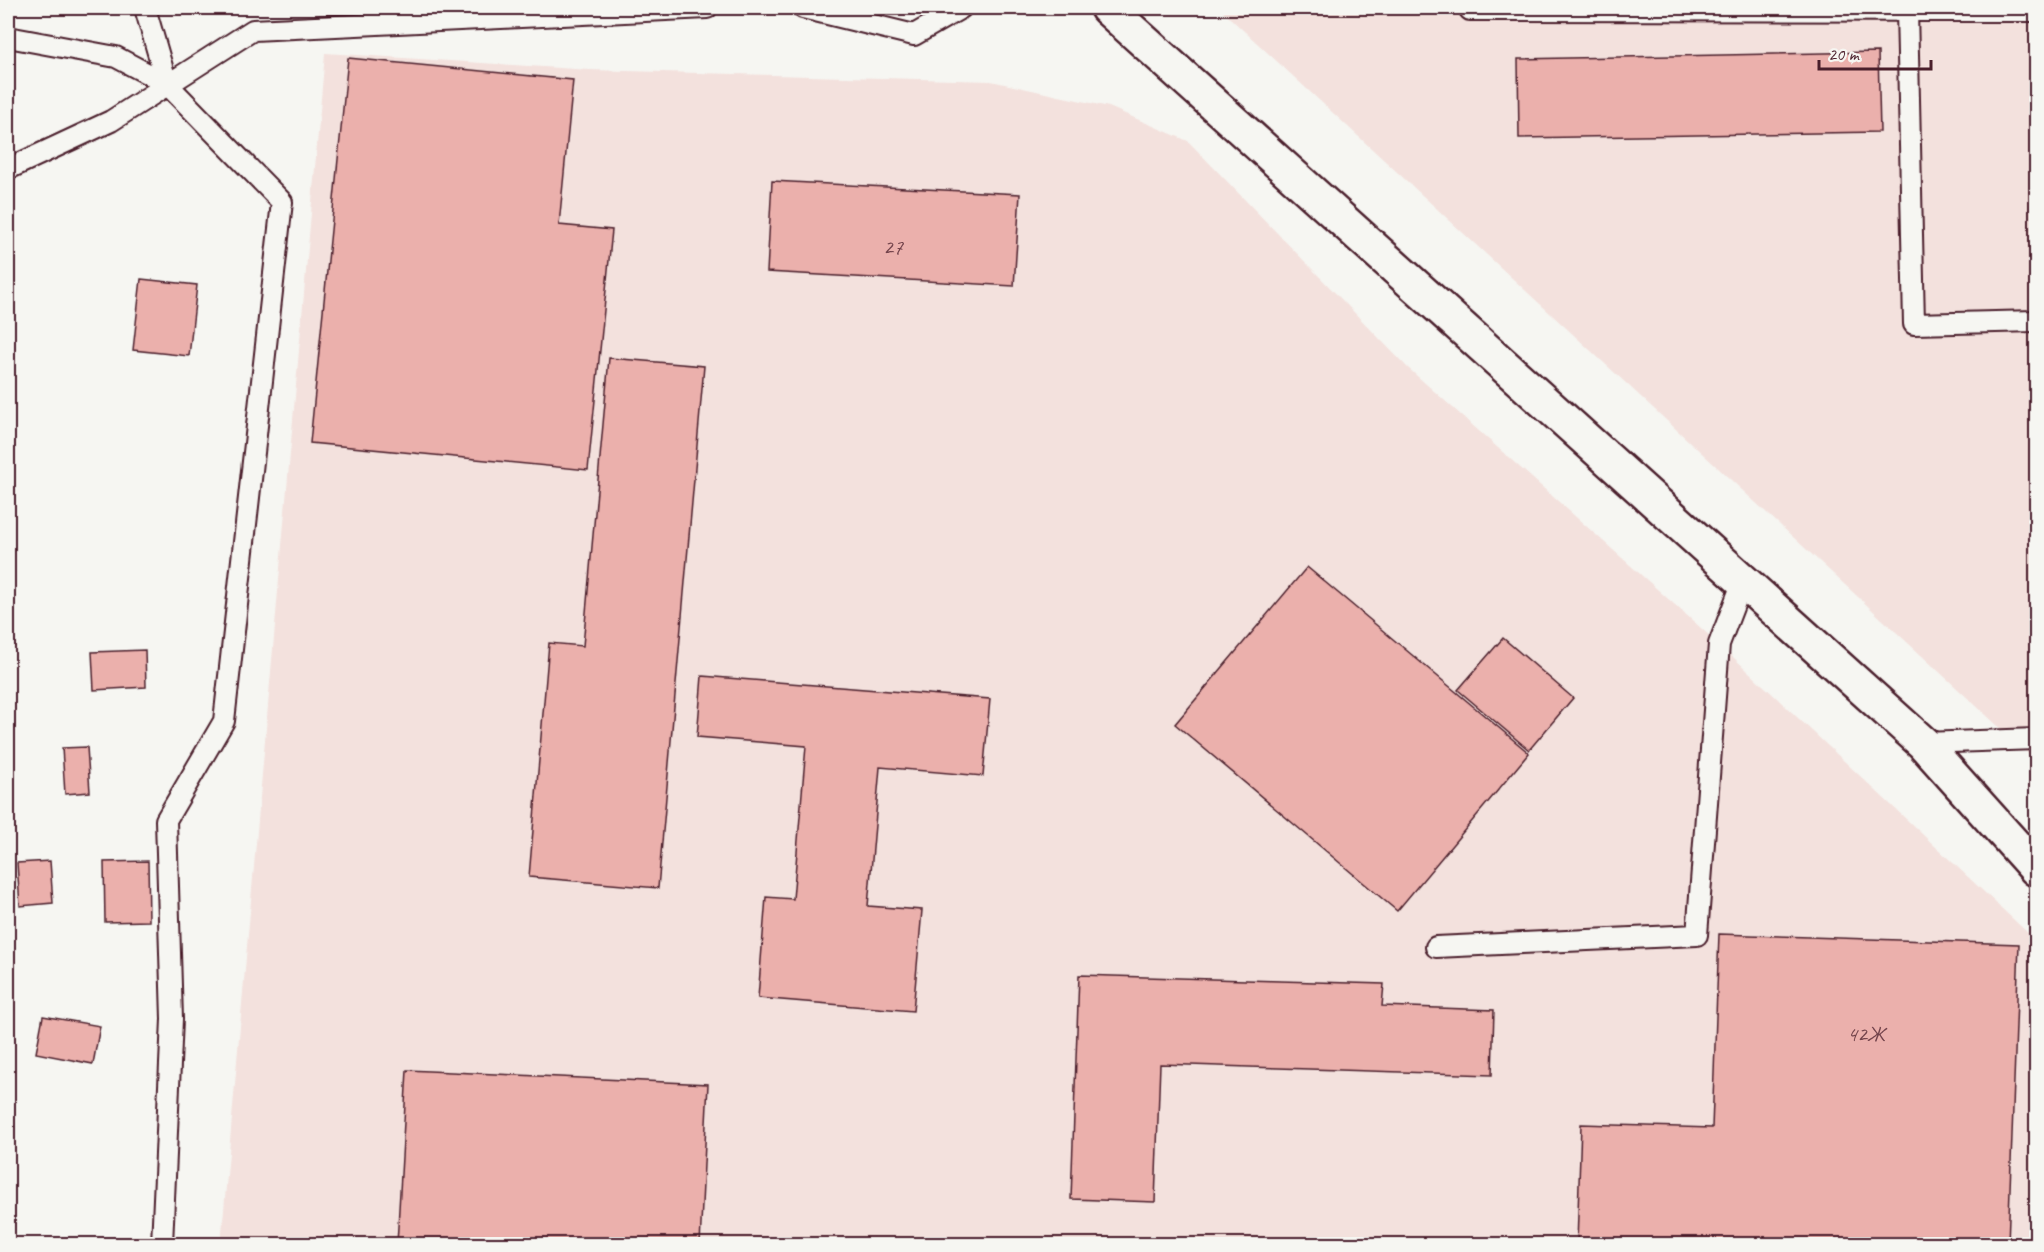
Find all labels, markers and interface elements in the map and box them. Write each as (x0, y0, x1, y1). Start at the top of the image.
scale bar (1819, 33, 1932, 71)
text: 20 m (1828, 43, 1861, 65)
house number: 27 (883, 233, 904, 261)
house number: 42Ж (1847, 1020, 1888, 1048)

